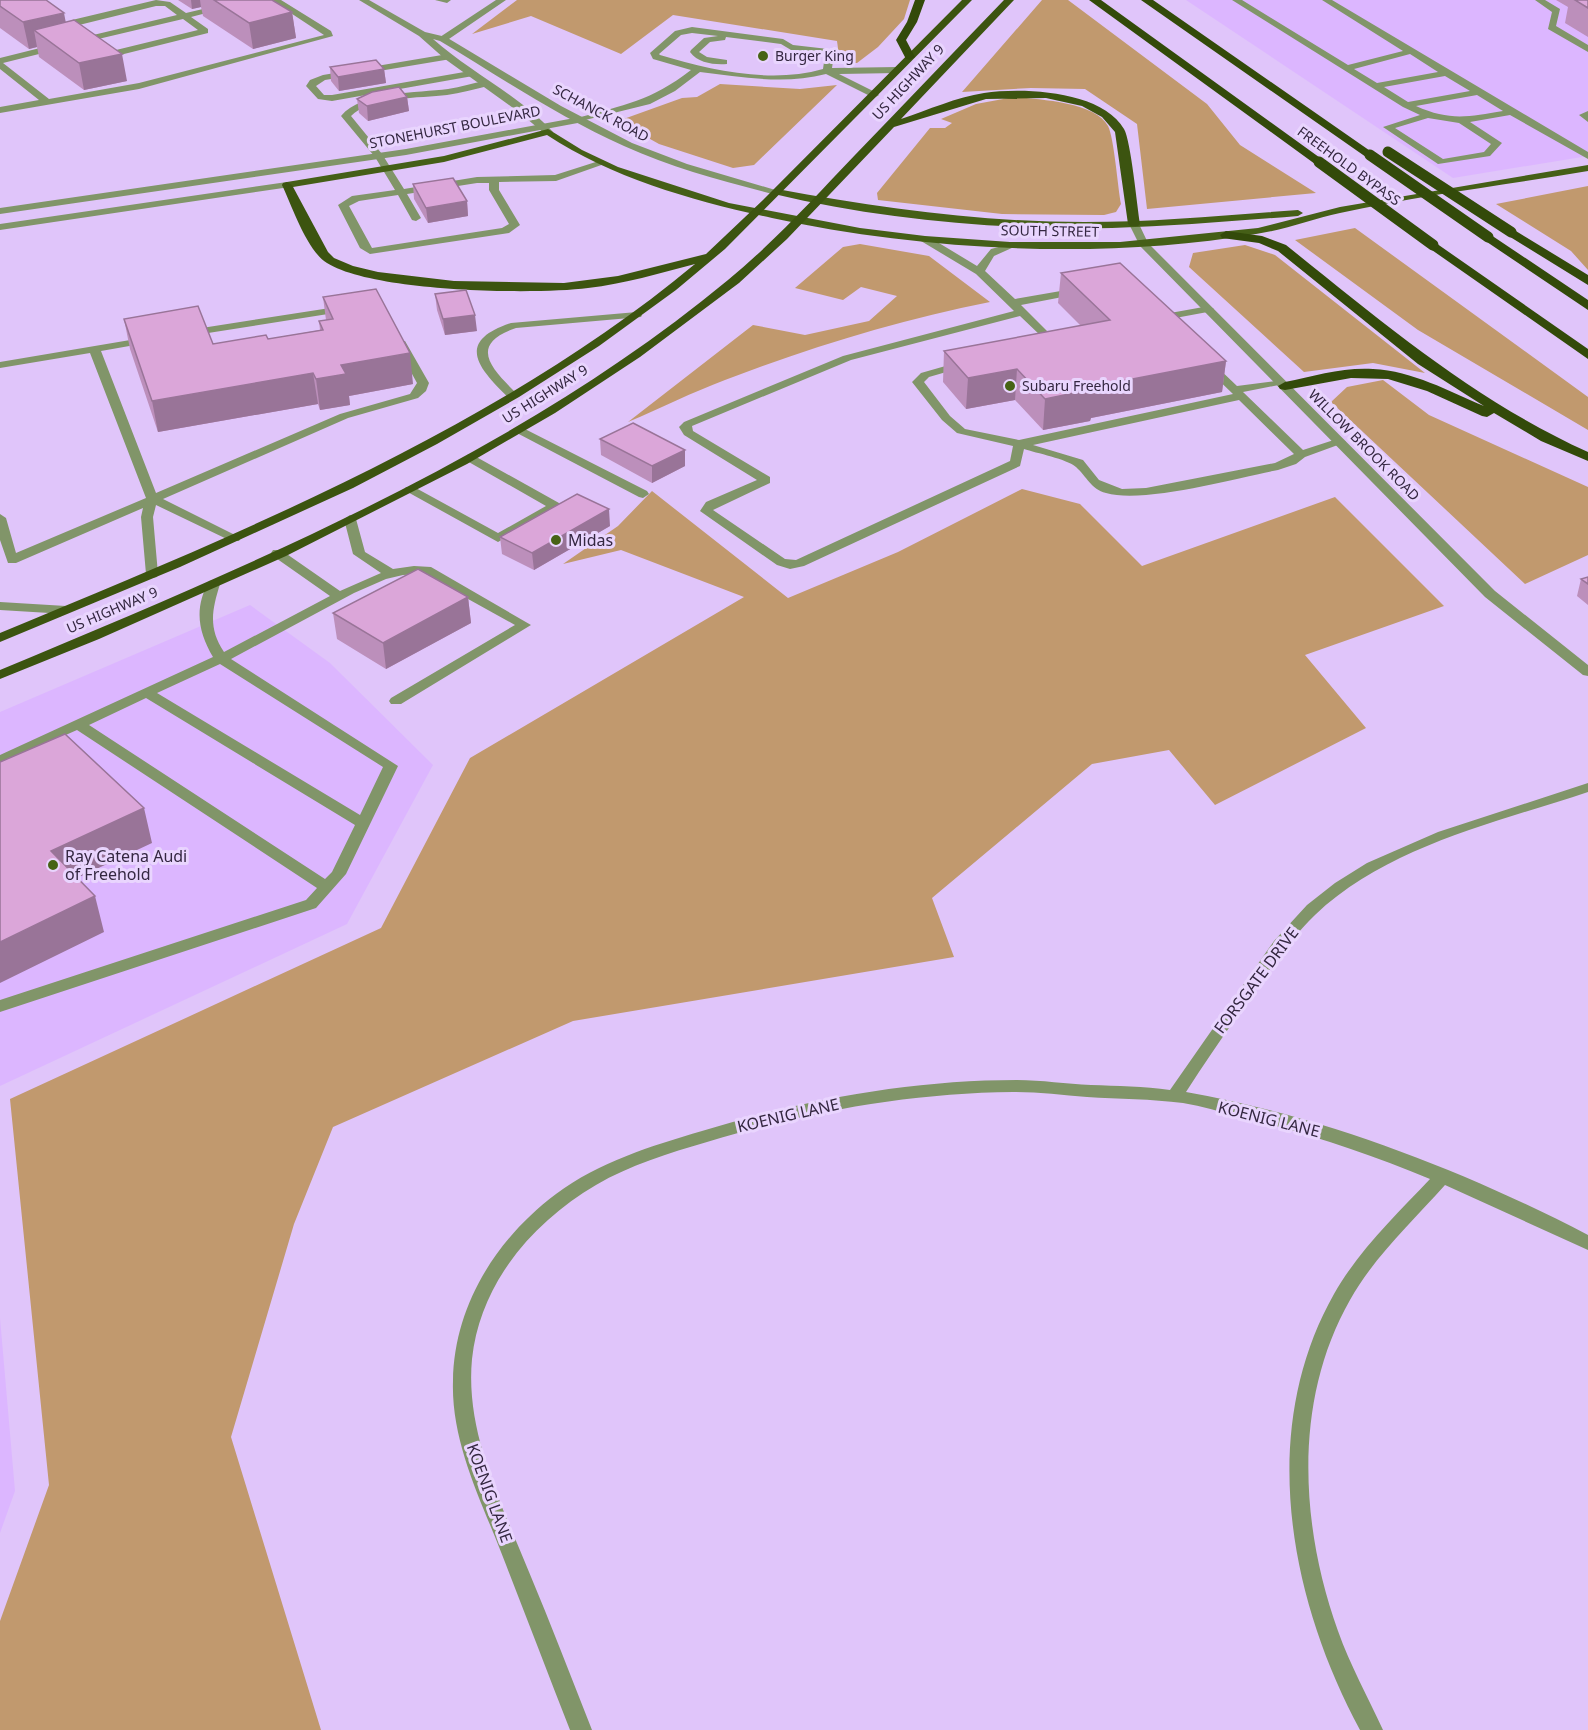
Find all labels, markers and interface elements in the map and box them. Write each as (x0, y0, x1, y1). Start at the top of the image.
street label: US HIGHWAY 9 (867, 40, 948, 124)
place label: Burger King (775, 46, 854, 65)
marker: Burger King (756, 49, 770, 63)
street label: SCHANCK ROAD (550, 79, 653, 146)
street label: STONEHURST BOULEVARD (368, 101, 542, 152)
street label: FREEHOLD BYPASS (1294, 122, 1405, 210)
street label: SOUTH STREET (1001, 220, 1099, 241)
street label: US HIGHWAY 9 (498, 360, 591, 427)
place label: Subaru Freehold (1022, 376, 1131, 395)
marker: Subaru Freehold (1003, 379, 1017, 393)
street label: WILLOW BROOK ROAD (1305, 385, 1424, 504)
place label: Midas (568, 529, 613, 551)
marker: Midas (549, 533, 563, 547)
street label: US HIGHWAY 9 (63, 582, 160, 637)
place label: Ray Catena Audi of Freehold (65, 845, 187, 885)
marker: Ray Catena Audi of Freehold (46, 858, 60, 872)
street label: FORSGATE DRIVE (1209, 922, 1303, 1038)
street label: KOENIG LANE (735, 1093, 841, 1137)
street label: KOENIG LANE (1216, 1096, 1322, 1142)
street label: KOENIG LANE (462, 1440, 518, 1546)

